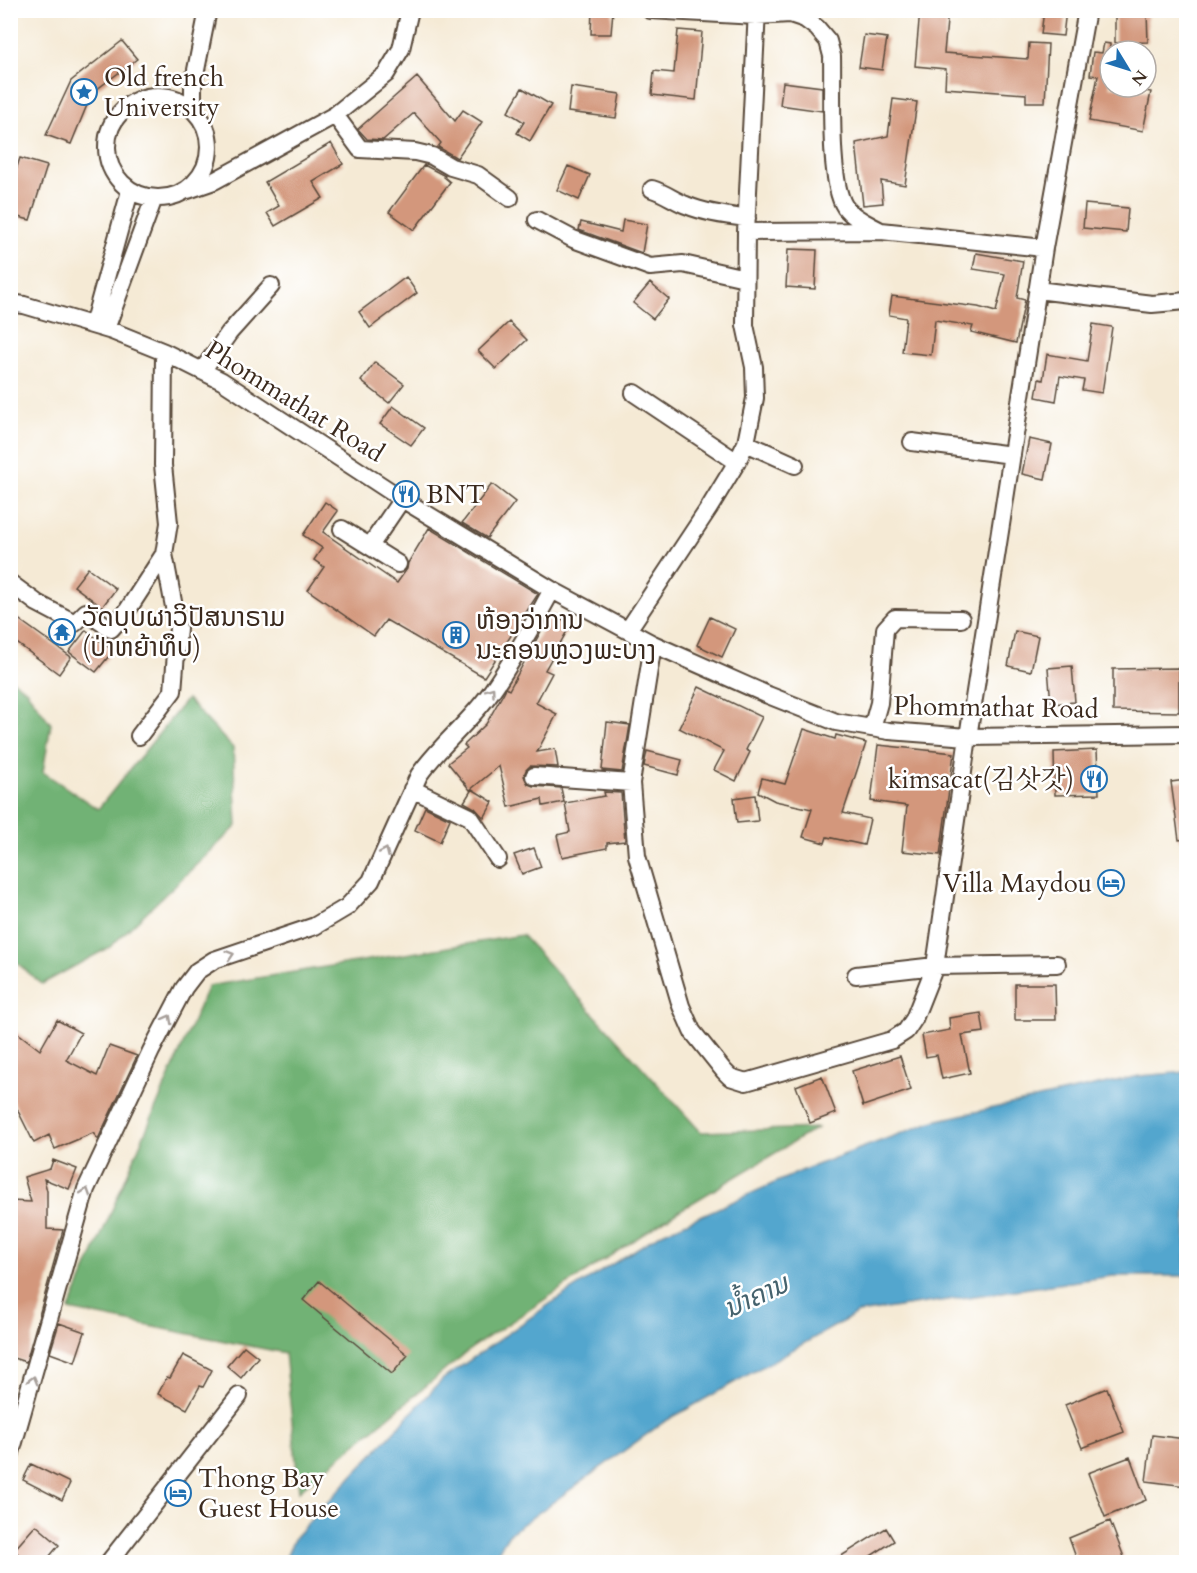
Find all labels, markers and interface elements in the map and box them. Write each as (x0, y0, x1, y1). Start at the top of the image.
north arrow (1098, 39, 1158, 99)
place label: Old french University (104, 60, 224, 125)
text: N (1126, 65, 1152, 90)
place icon: Old french University (69, 77, 99, 107)
street label: Phommathat Road (199, 332, 391, 471)
place label: BNT (426, 477, 485, 512)
restaurant icon: BNT (391, 479, 421, 509)
place label: ວັດບຸບຜາວິປັສນາຣາມ (ປ່າຫຍ້າທຶບ) (82, 600, 286, 665)
place label: ຫ້ອງວ່າການ ນະຄອນຫຼວງພະບາງ (476, 603, 656, 668)
temple icon: ວັດບຸບຜາວິປັສນາຣາມ (ປ່າຫຍ້າທຶບ) (47, 617, 77, 647)
building icon: ຫ້ອງວ່າການ ນະຄອນຫຼວງພະບາງ (441, 620, 471, 650)
one-way arrow (484, 687, 495, 698)
street label: Phommathat Road (893, 688, 1099, 727)
place label: kimsacat(김삿갓) (888, 762, 1074, 797)
restaurant icon: kimsacat(김삿갓) (1079, 764, 1109, 794)
one-way arrow (378, 847, 390, 858)
place label: Villa Maydou (943, 866, 1092, 901)
hotel icon: Villa Maydou (1096, 868, 1126, 898)
one-way arrow (224, 949, 235, 962)
one-way arrow (161, 1015, 172, 1026)
one-way arrow (79, 1187, 91, 1198)
water label: ນ້ຳຄານ (717, 1263, 797, 1327)
one-way arrow (26, 1375, 39, 1385)
place label: Thong Bay Guest House (198, 1461, 339, 1526)
hotel icon: Thong Bay Guest House (163, 1478, 193, 1508)

